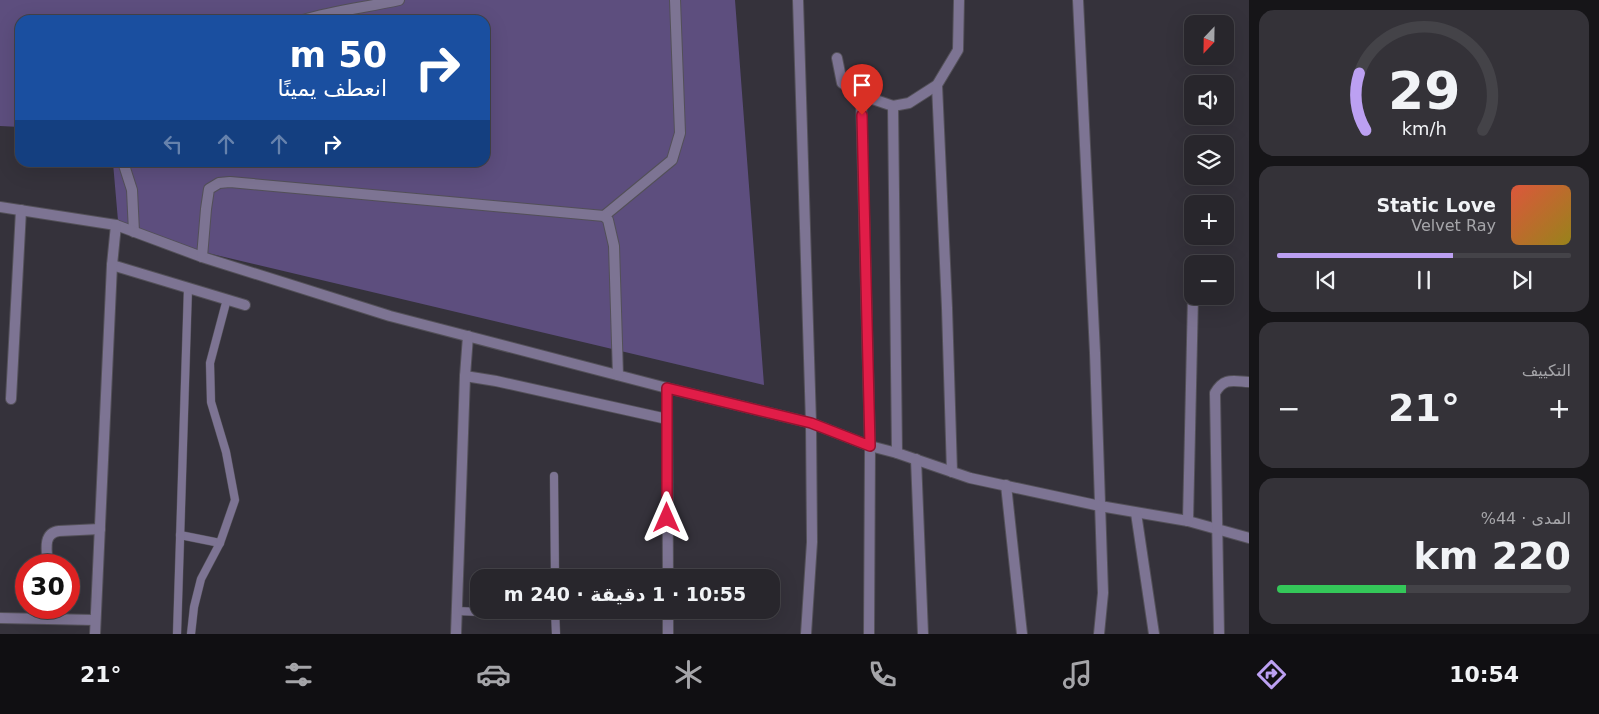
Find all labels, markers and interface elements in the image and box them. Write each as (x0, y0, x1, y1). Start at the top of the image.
north arrow (1184, 15, 1234, 65)
map controls (1184, 15, 1234, 305)
text: 50 m (290, 35, 387, 75)
icon: right (405, 35, 470, 100)
text: 29 (1388, 61, 1460, 121)
pin (841, 64, 883, 115)
icon: arrive (848, 71, 876, 99)
button: sound (1184, 75, 1234, 125)
text: انعطف يمينًا (278, 76, 387, 101)
text: km/h (1401, 118, 1447, 139)
icon: left (159, 130, 187, 158)
icon: ahead (212, 130, 240, 158)
icon: ahead (265, 130, 293, 158)
icon: right (318, 130, 346, 158)
button: layers (1184, 135, 1234, 185)
text: Static Love (1377, 194, 1496, 216)
button: + (1184, 195, 1234, 245)
text: Velvet Ray (1411, 216, 1496, 235)
button: − (1184, 255, 1234, 305)
icon: previous (1312, 266, 1340, 294)
icon: pause (1410, 266, 1438, 294)
icon: next (1508, 266, 1536, 294)
text: التكييف (1522, 361, 1571, 380)
text: 21° (1388, 386, 1460, 430)
text: − (1277, 392, 1300, 425)
text: + (1548, 392, 1571, 425)
position arrow (640, 491, 692, 543)
text: المدى · 44% (1481, 509, 1571, 528)
text: 220 km (1414, 534, 1571, 578)
speed limit sign: 30 (15, 554, 80, 619)
text: 10:55 · 1 دقيقة · 240 m (504, 583, 746, 605)
icon: filters (281, 657, 316, 692)
icon: car (476, 657, 511, 692)
icon: climate (671, 657, 706, 692)
icon: phone (865, 657, 900, 692)
icon: music (1060, 657, 1095, 692)
icon: directions (1254, 657, 1289, 692)
text: 21° (80, 662, 122, 687)
text: 10:54 (1449, 662, 1519, 687)

